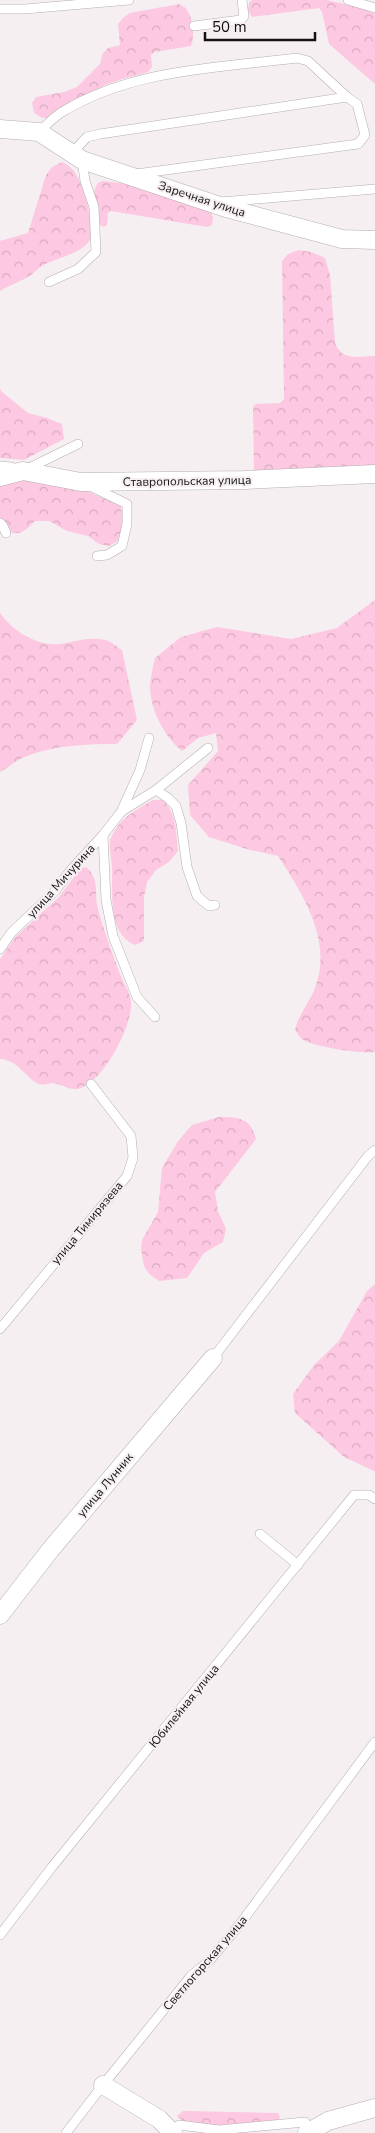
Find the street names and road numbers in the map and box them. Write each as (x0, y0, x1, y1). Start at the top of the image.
street label: Заречная улица (156, 177, 248, 221)
street label: Ставропольская улица (122, 472, 252, 490)
street label: улица Мичурина (23, 841, 99, 921)
street label: улица Тимирязева (47, 1178, 127, 1268)
street label: улица Лунник (73, 1449, 137, 1520)
street label: Юбилейная улица (145, 1661, 223, 1751)
street label: Светлогорская улица (159, 1912, 251, 2014)

